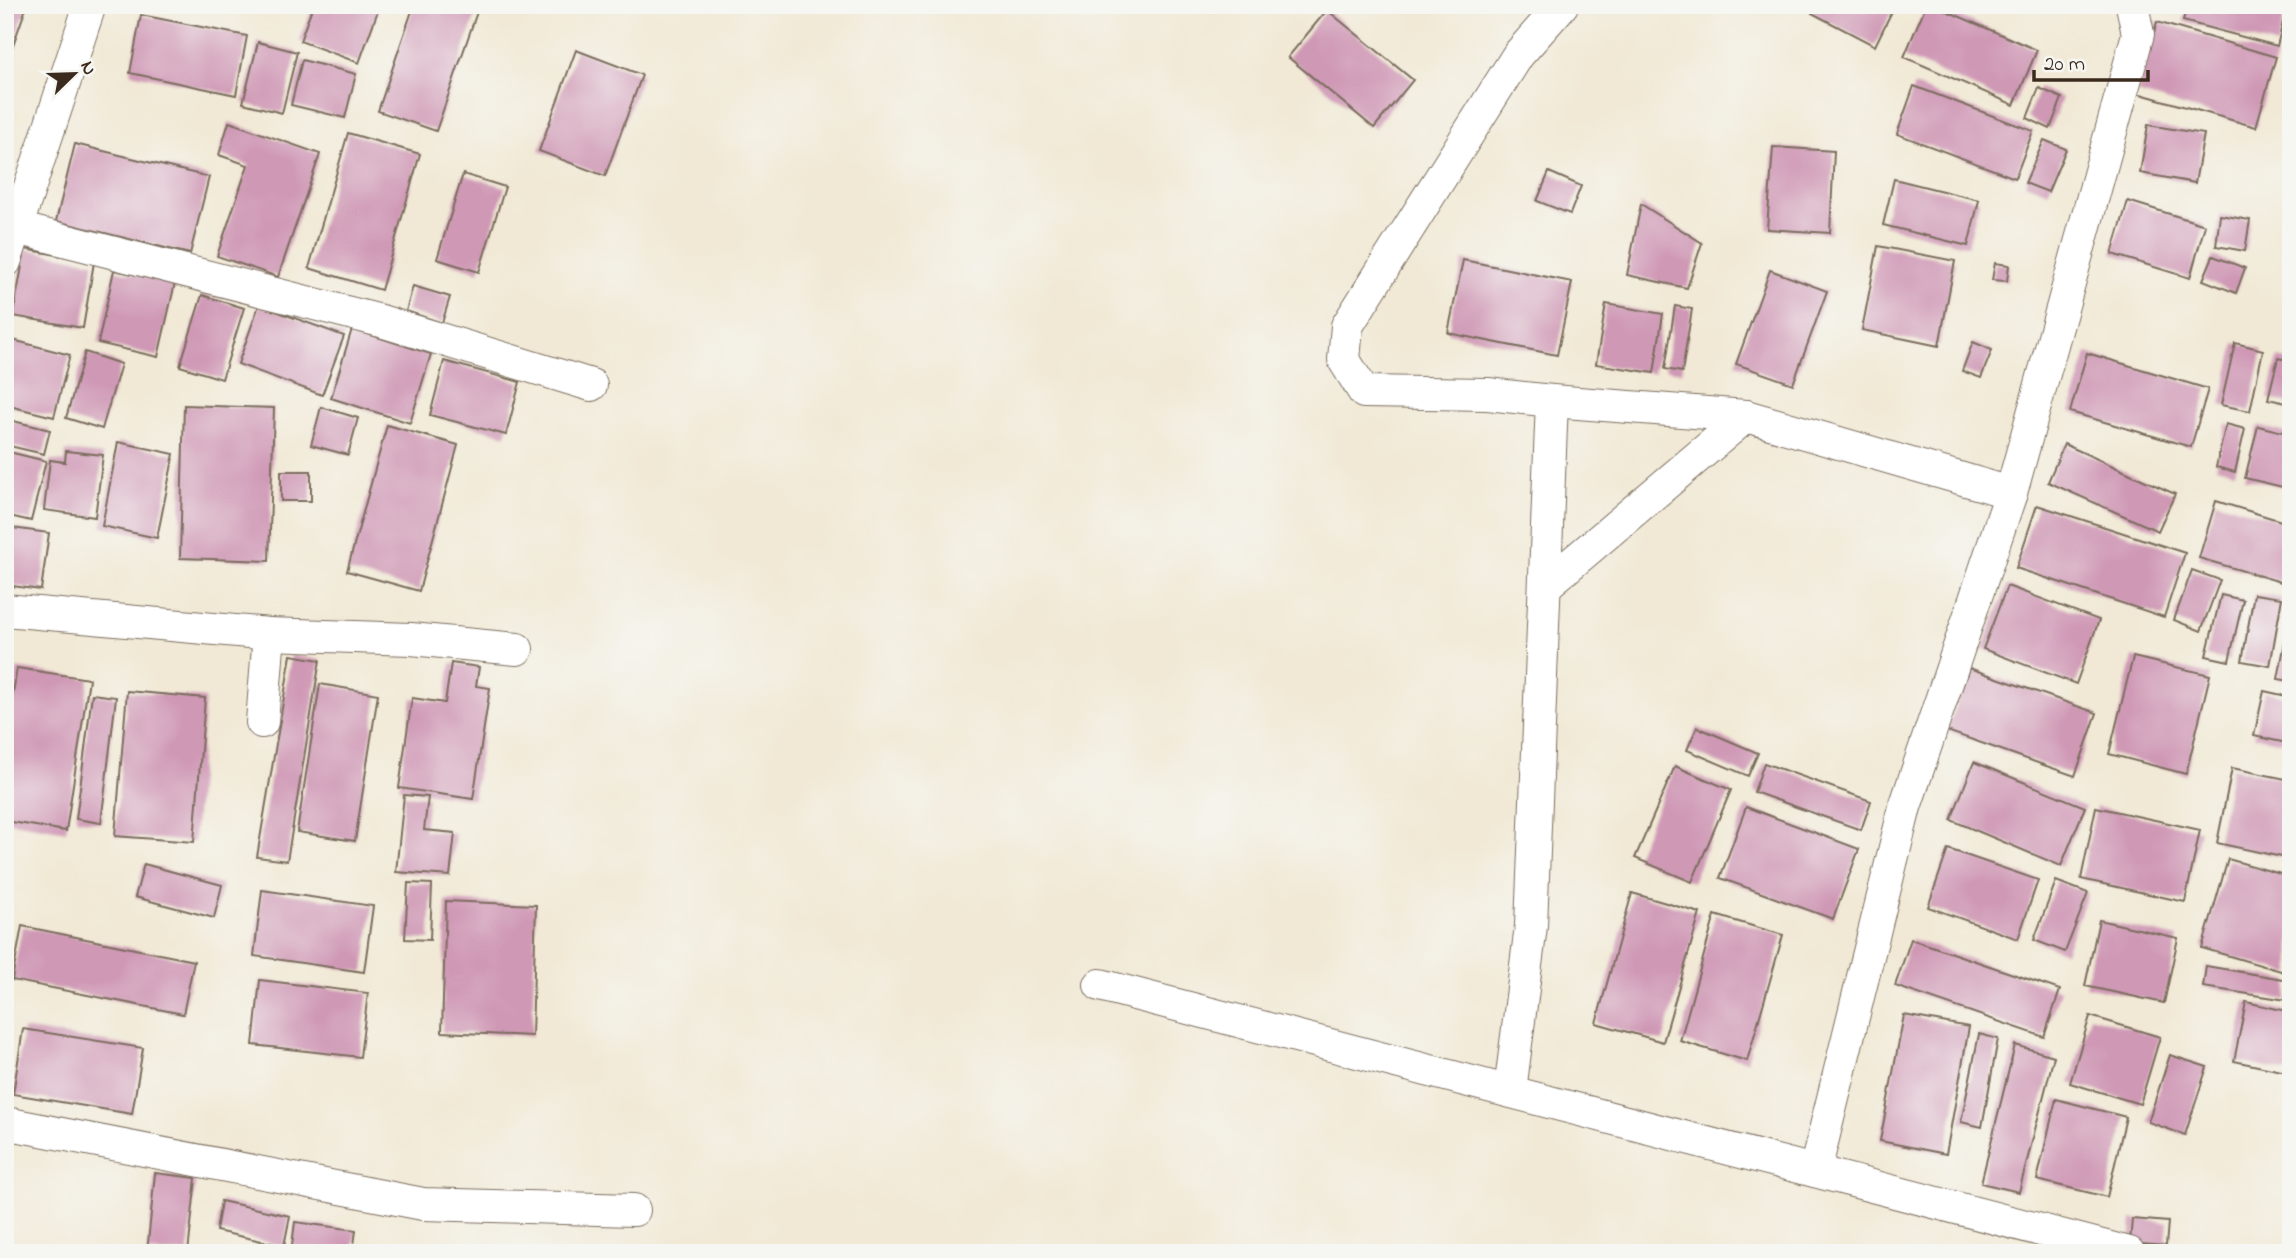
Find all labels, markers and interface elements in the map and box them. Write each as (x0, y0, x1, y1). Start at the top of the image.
north arrow (38, 38, 108, 108)
scale bar (2034, 38, 2147, 82)
text: 20 m (2044, 50, 2085, 80)
text: N (72, 57, 102, 80)

